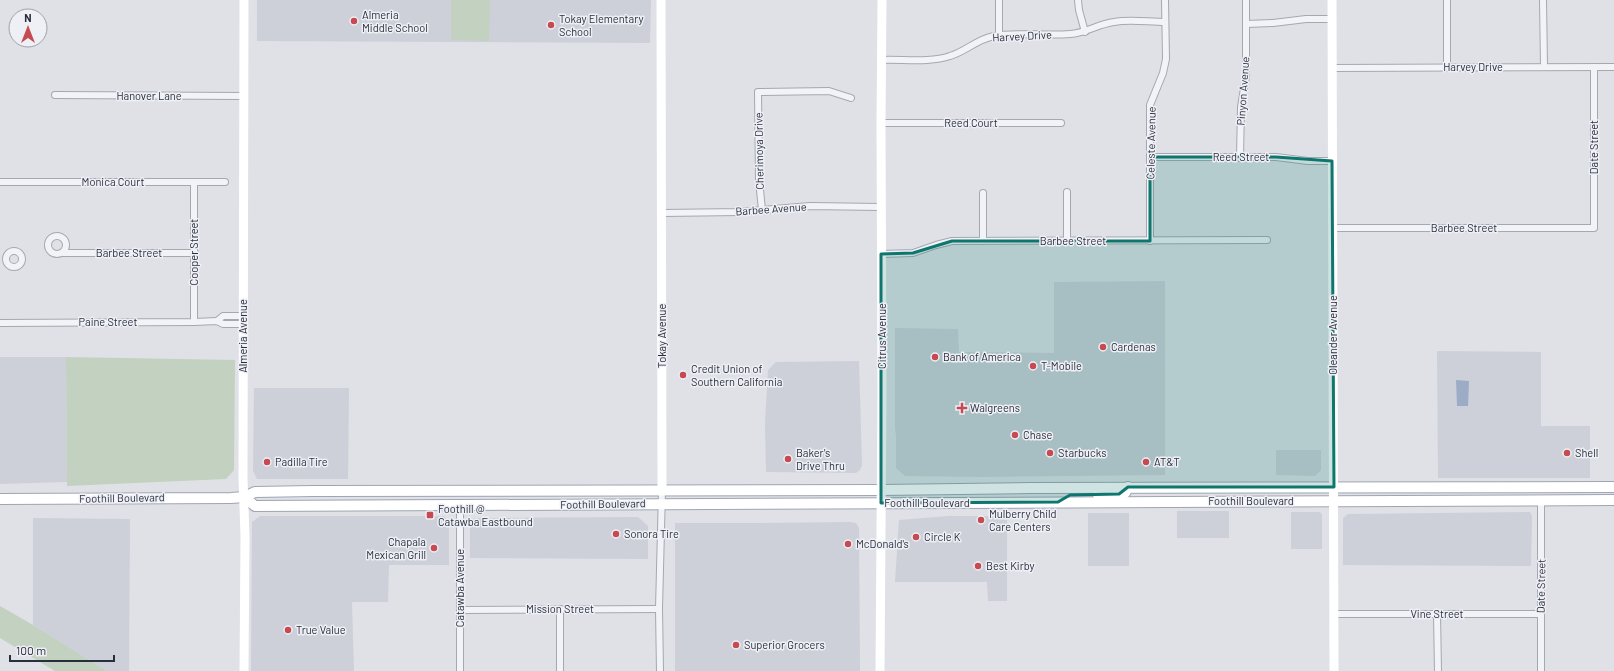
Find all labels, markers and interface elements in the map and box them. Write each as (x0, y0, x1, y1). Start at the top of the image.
north arrow (8, 8, 48, 48)
place label: Almeria Middle School (362, 8, 428, 34)
text: N (24, 11, 32, 24)
place label: Tokay Elementary School (559, 12, 644, 38)
marker: Almeria Middle School (349, 16, 359, 26)
marker: Tokay Elementary School (546, 20, 556, 30)
street label: Harvey Drive (992, 27, 1052, 44)
street label: Pinyon Avenue (1234, 56, 1251, 126)
street label: Harvey Drive (1443, 60, 1503, 73)
street label: Hanover Lane (116, 89, 182, 102)
street label: Celeste Avenue (1143, 106, 1158, 180)
street label: Cherimoya Drive (751, 112, 766, 190)
street label: Reed Court (944, 116, 998, 129)
street label: Date Street (1587, 120, 1600, 174)
street label: Reed Street (1213, 150, 1269, 163)
street label: Monica Court (82, 175, 144, 188)
street label: Barbee Avenue (735, 200, 807, 217)
street label: Cooper Street (187, 219, 200, 285)
street label: Barbee Street (1431, 221, 1497, 234)
street label: Barbee Street (1040, 234, 1106, 247)
street label: Barbee Street (96, 246, 162, 259)
street label: Oleander Avenue (1326, 295, 1339, 375)
street label: Almeria Avenue (236, 299, 249, 373)
street label: Citrus Avenue (875, 303, 888, 369)
street label: Tokay Avenue (655, 304, 668, 368)
street label: Paine Street (79, 315, 137, 328)
place label: Cardenas (1111, 340, 1156, 353)
marker: Cardenas (1098, 342, 1108, 352)
place label: Bank of America (943, 350, 1021, 363)
marker: Bank of America (930, 352, 940, 362)
place label: T-Mobile (1041, 359, 1082, 372)
marker: T-Mobile (1028, 361, 1038, 371)
place label: Credit Union of Southern California (691, 362, 782, 388)
marker: Credit Union of Southern California (678, 370, 688, 380)
place label: Walgreens (970, 401, 1020, 414)
marker: Walgreens (957, 403, 967, 413)
place label: Chase (1023, 428, 1053, 441)
marker: Chase (1010, 430, 1020, 440)
place label: Baker's Drive Thru (796, 446, 845, 472)
place label: Starbucks (1058, 446, 1106, 459)
place label: Shell (1575, 446, 1598, 459)
marker: Starbucks (1045, 448, 1055, 458)
marker: Shell (1562, 448, 1572, 458)
marker: Baker's Drive Thru (783, 454, 793, 464)
place label: Padilla Tire (275, 455, 328, 468)
place label: AT&T (1154, 455, 1180, 468)
marker: Padilla Tire (262, 457, 272, 467)
marker: AT&T (1141, 457, 1151, 467)
street label: Foothill Boulevard (79, 490, 165, 505)
street label: Foothill Boulevard (1208, 494, 1294, 507)
street label: Foothill Boulevard (560, 496, 646, 511)
street label: Foothill Boulevard (884, 496, 970, 509)
place label: Foothill @ Catawba Eastbound (438, 502, 533, 528)
place label: Mulberry Child Care Centers (989, 507, 1057, 533)
marker: Foothill @ Catawba Eastbound (425, 510, 435, 520)
marker: Mulberry Child Care Centers (976, 515, 986, 525)
place label: Sonora Tire (624, 527, 679, 540)
marker: Sonora Tire (611, 529, 621, 539)
place label: Circle K (924, 530, 961, 543)
marker: Circle K (911, 532, 921, 542)
place label: Chapala Mexican Grill (366, 535, 426, 561)
place label: McDonald's (856, 537, 909, 550)
marker: McDonald's (843, 539, 853, 549)
marker: Chapala Mexican Grill (429, 543, 439, 553)
street label: Catawba Avenue (453, 549, 466, 627)
place label: Best Kirby (986, 559, 1035, 572)
street label: Date Street (1534, 559, 1547, 613)
marker: Best Kirby (973, 561, 983, 571)
street label: Mission Street (526, 602, 594, 615)
street label: Vine Street (1410, 607, 1464, 620)
place label: True Value (296, 623, 346, 636)
marker: True Value (283, 625, 293, 635)
scale bar (10, 637, 114, 663)
place label: Superior Grocers (744, 638, 825, 651)
marker: Superior Grocers (731, 640, 741, 650)
text: 100 m (16, 643, 46, 657)

